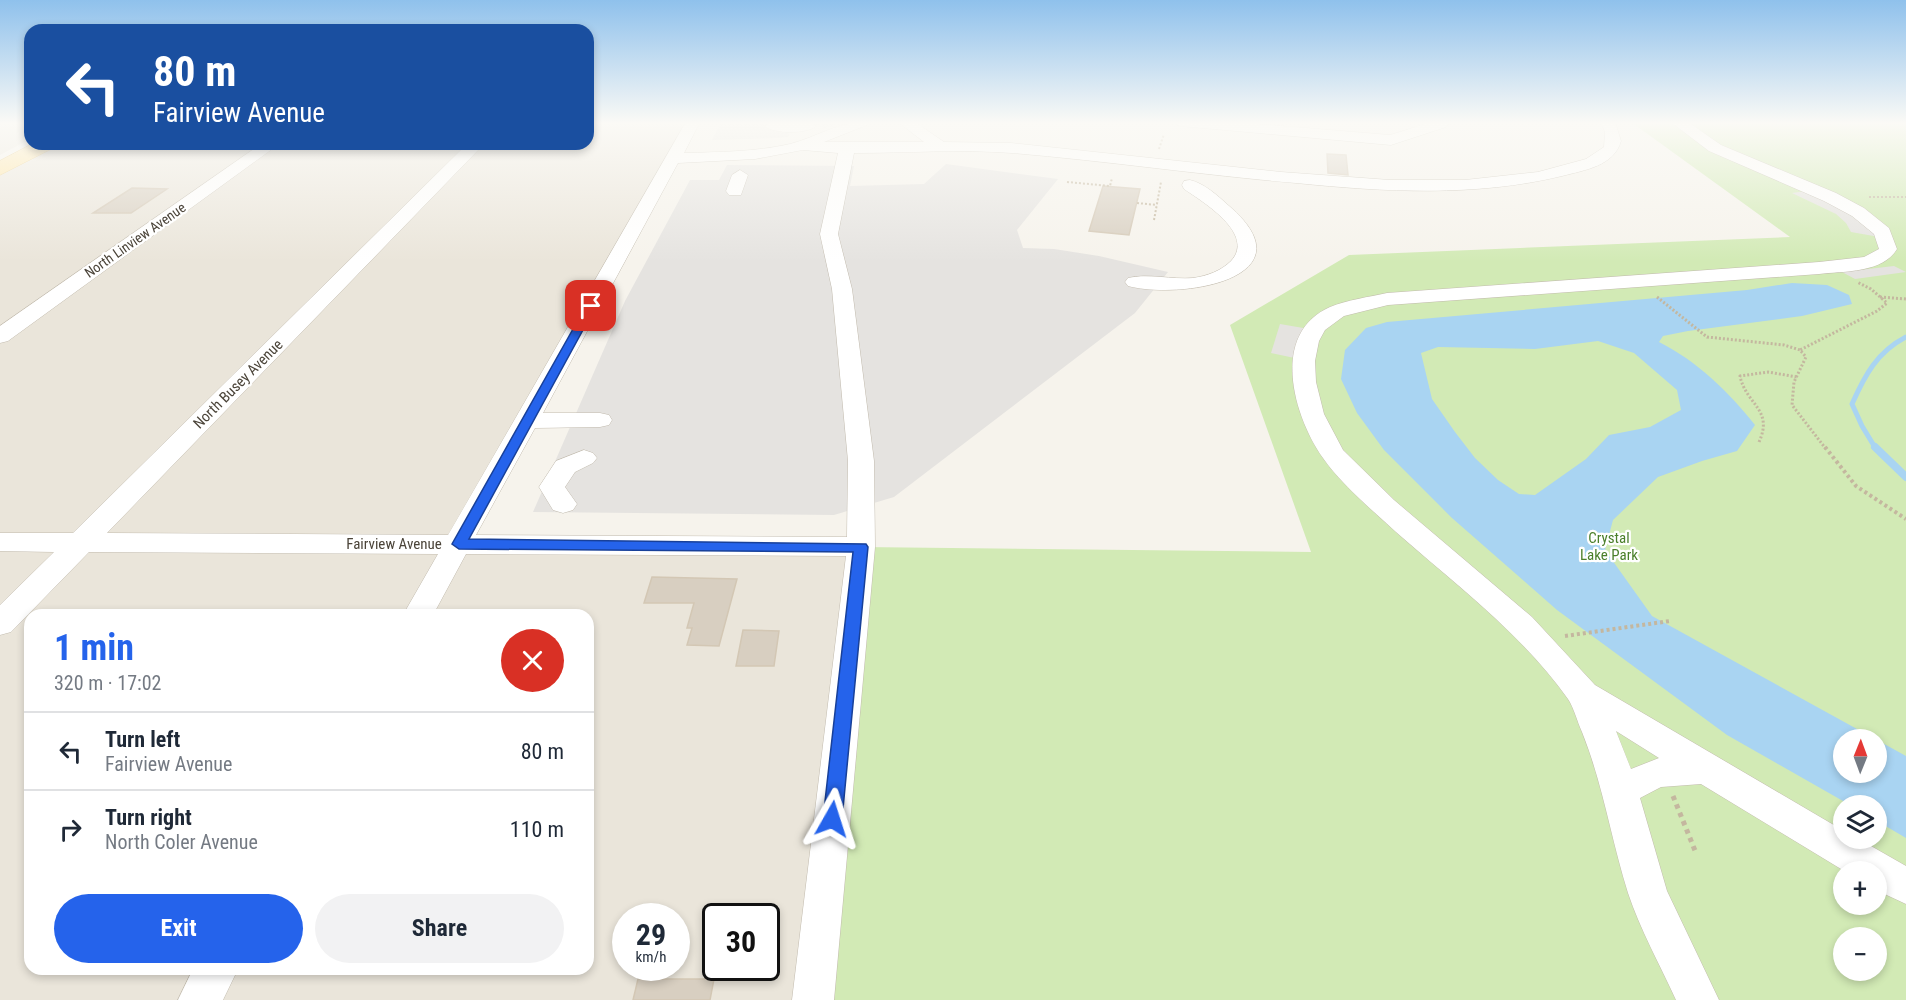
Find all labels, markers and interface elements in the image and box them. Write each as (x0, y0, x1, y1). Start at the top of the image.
text: 80 m (153, 47, 236, 96)
icon: left (54, 48, 132, 126)
text: Fairview Avenue (153, 97, 325, 129)
street label: North Linview Avenue (81, 199, 189, 281)
pin (565, 280, 616, 331)
icon: arrive (574, 289, 607, 322)
street label: North Busey Avenue (190, 336, 286, 432)
park label: Crystal Lake Park (1580, 529, 1638, 564)
street label: Fairview Avenue (346, 535, 442, 553)
text: 1 min (54, 627, 134, 669)
button: close (501, 629, 564, 692)
text: 320 m · 17:02 (54, 671, 161, 695)
text: Turn left (105, 727, 180, 752)
north arrow (1833, 729, 1887, 783)
map controls (1833, 729, 1887, 981)
icon: left (54, 735, 87, 768)
text: 80 m (521, 739, 564, 764)
text: Fairview Avenue (105, 752, 232, 776)
position arrow (800, 787, 864, 851)
button: layers (1833, 795, 1887, 849)
text: Turn right (105, 805, 192, 830)
icon: right (54, 813, 87, 846)
text: 110 m (510, 817, 564, 842)
text: North Coler Avenue (105, 830, 258, 854)
button: + (1833, 861, 1887, 915)
button: Exit (54, 894, 303, 963)
button: Share (315, 894, 564, 963)
speed limit sign: 30 (702, 903, 780, 981)
text: 29 (636, 917, 666, 952)
button: − (1833, 927, 1887, 981)
text: km/h (636, 948, 666, 966)

